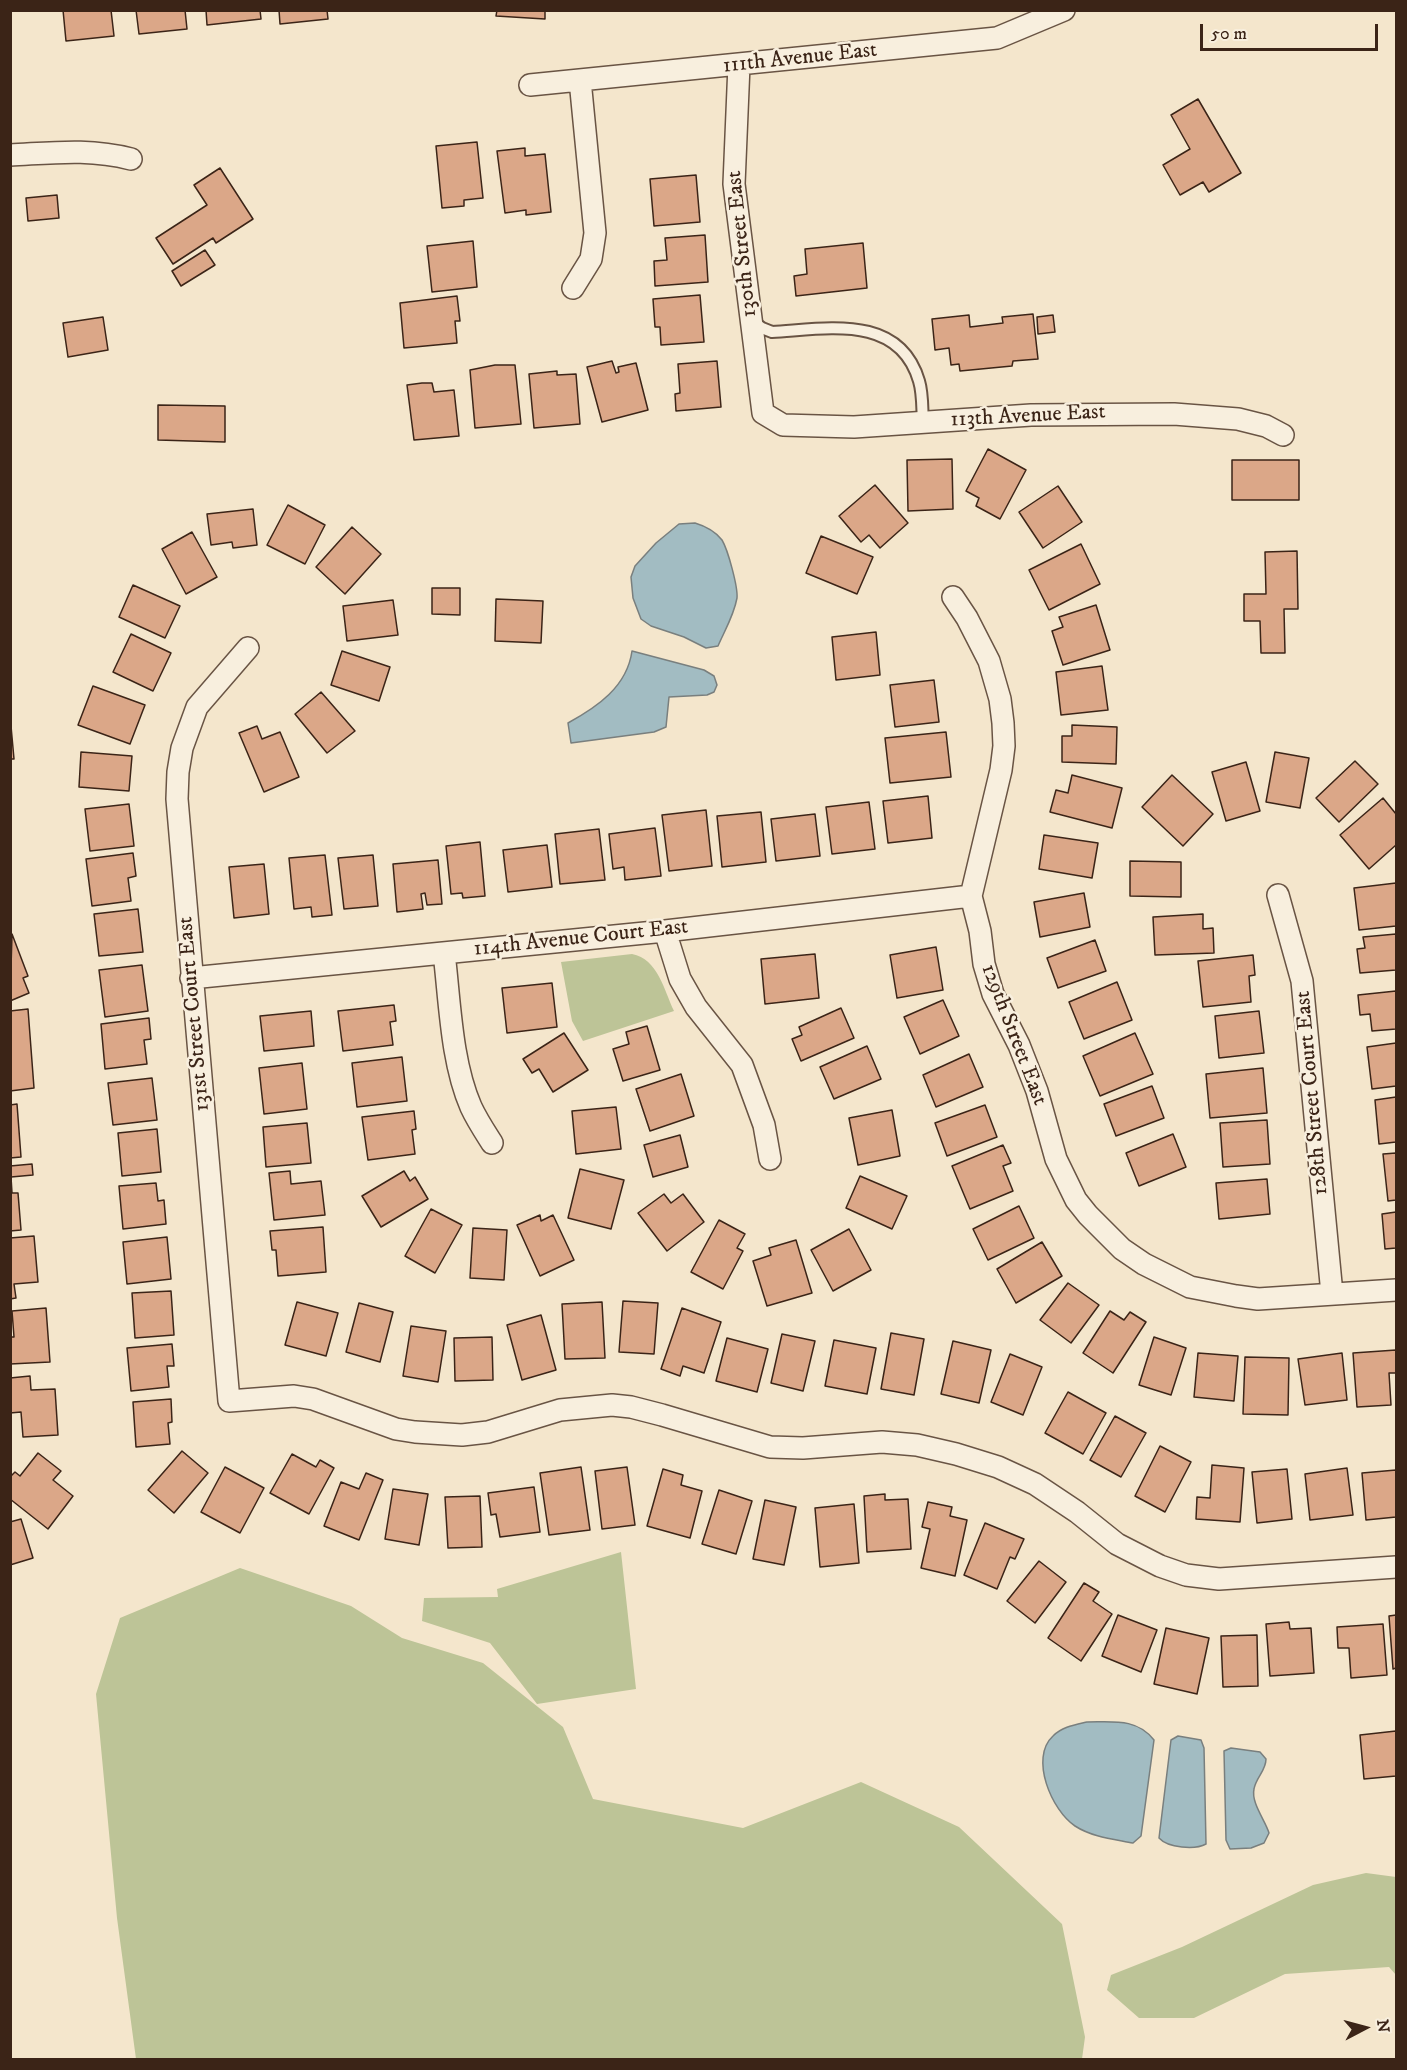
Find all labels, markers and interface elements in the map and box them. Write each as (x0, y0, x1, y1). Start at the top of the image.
scale bar (1203, 12, 1382, 50)
text: 50 m (1211, 23, 1247, 45)
street label: 111th Avenue East (722, 38, 878, 80)
street label: 130th Street East (722, 169, 764, 319)
street label: 113th Avenue East (950, 400, 1106, 434)
street label: 131st Street Court East (173, 915, 217, 1113)
street label: 114th Avenue Court East (472, 915, 690, 963)
street label: 129th Street East (974, 961, 1052, 1109)
street label: 128th Street Court East (1291, 990, 1335, 1196)
north arrow (1335, 1998, 1395, 2058)
text: N (1372, 2019, 1394, 2034)

